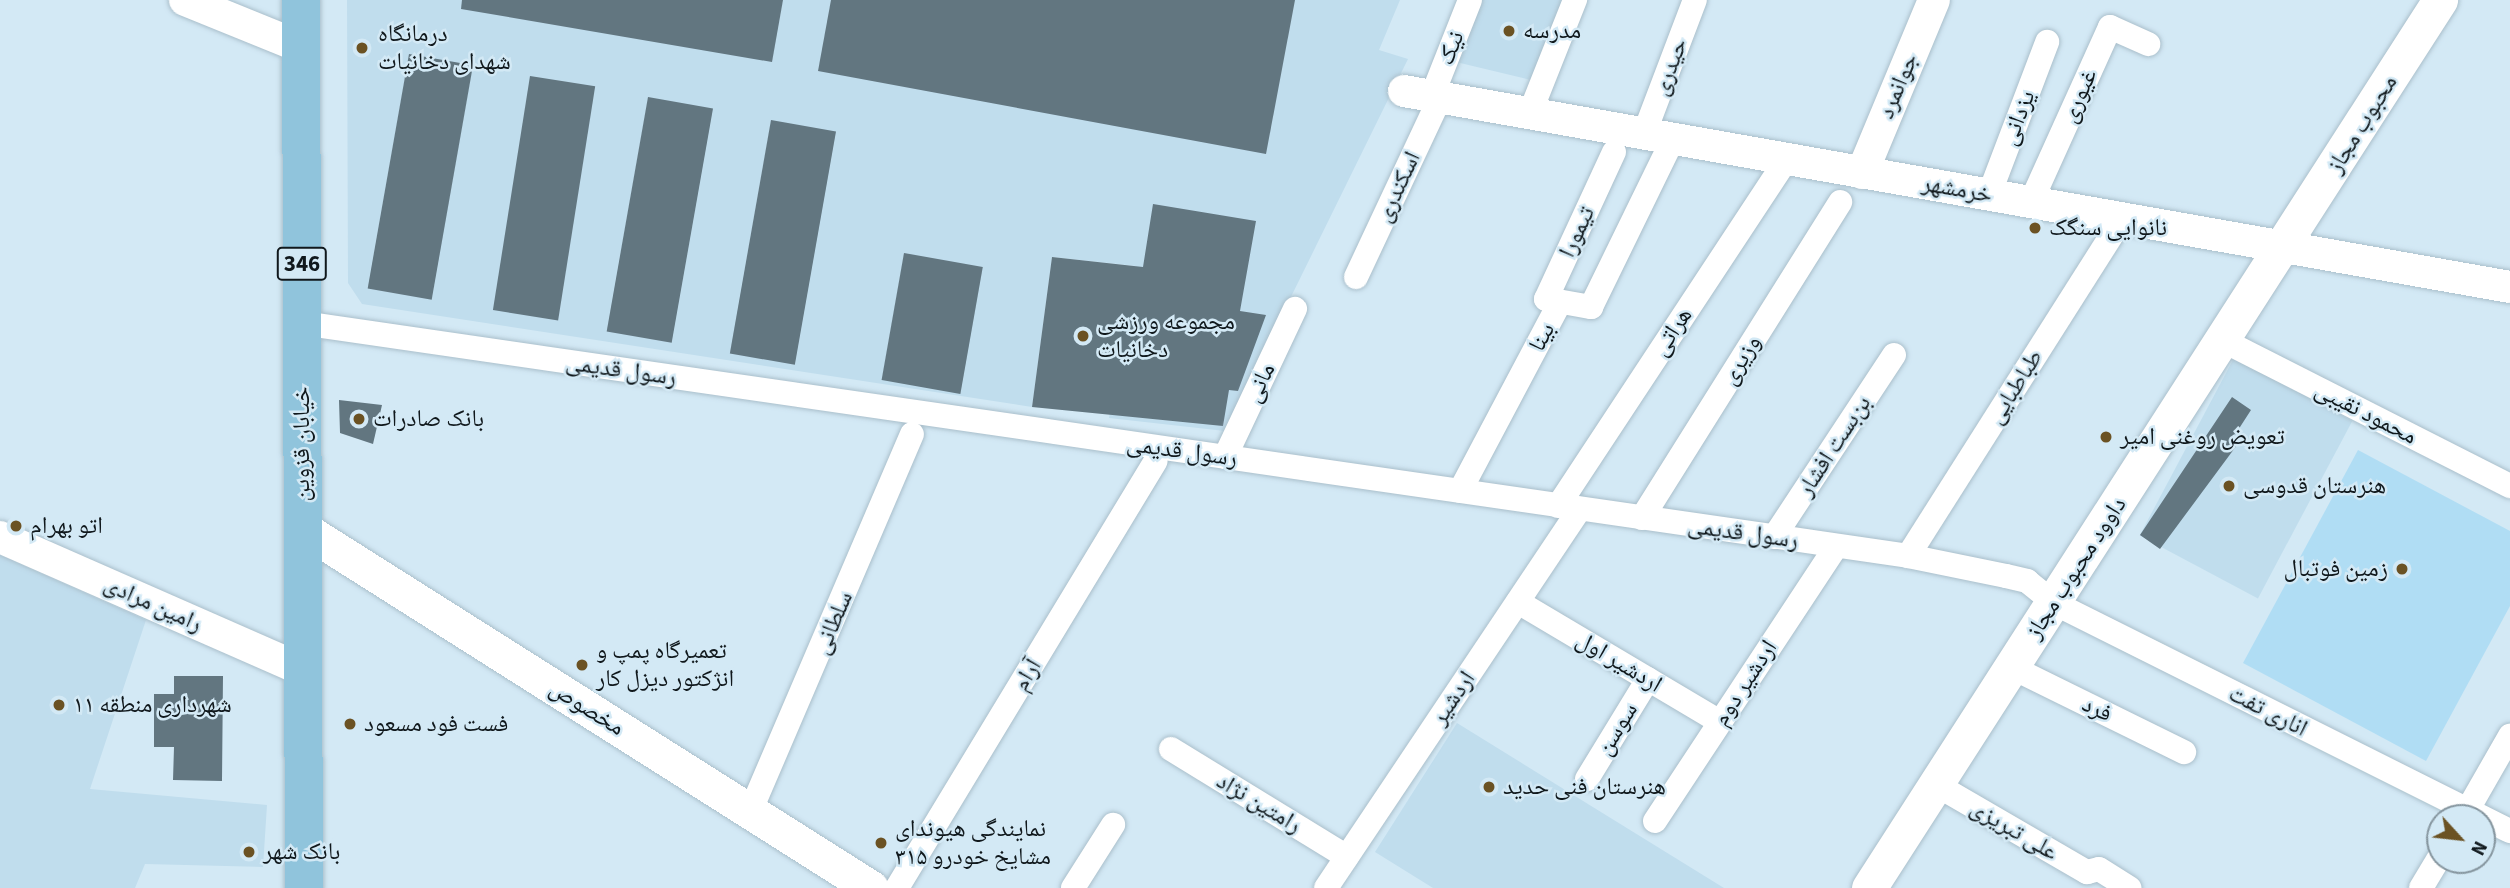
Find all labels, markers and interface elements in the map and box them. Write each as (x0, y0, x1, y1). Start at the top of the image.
place label: مدرسه (1523, 17, 1581, 45)
place label: درمانگاه شهدای دخانیات (378, 20, 511, 76)
marker: مدرسه (1501, 23, 1517, 39)
street label: نیک (1431, 27, 1471, 69)
street label: حیدری (1646, 34, 1694, 100)
marker: درمانگاه شهدای دخانیات (352, 38, 372, 58)
street label: جوانمرد (1871, 49, 1925, 123)
street label: غیوری (2054, 65, 2104, 127)
street label: محبوب مجاز (2320, 69, 2404, 179)
street label: یزدانی (1994, 86, 2042, 150)
street label: اسکندری (1369, 147, 1427, 227)
street label: خرمشهر (1920, 169, 1994, 209)
street label: تیمورا (1553, 202, 1601, 262)
place label: نانوایی سنگک (2049, 214, 2167, 242)
marker: نانوایی سنگک (2027, 220, 2043, 236)
road number: 346 (276, 244, 328, 284)
street label: هراتی (1646, 302, 1698, 362)
place label: مجموعه ورزشی دخانیات (1097, 308, 1235, 364)
street label: بینا (1523, 318, 1561, 356)
marker: مجموعه ورزشی دخانیات (1075, 328, 1091, 344)
street label: وزیری (1715, 330, 1767, 390)
street label: طباطبایی (1981, 344, 2049, 430)
street label: رسول قدیمی (564, 348, 678, 392)
street label: مانی (1238, 359, 1282, 407)
street label: محمود نقیبی (2310, 375, 2422, 451)
street label: خیابان قزوین (288, 387, 316, 501)
street label: بن‌بست افشار (1791, 390, 1877, 502)
place label: بانک صادرات (373, 405, 484, 433)
marker: بانک صادرات (351, 411, 367, 427)
place label: تعویض روغنی امیر (2120, 423, 2285, 451)
street label: رسول قدیمی (1125, 429, 1239, 473)
marker: تعویض روغنی امیر (2098, 429, 2114, 445)
place label: هنرستان قدوسی (2243, 472, 2386, 500)
marker: هنرستان قدوسی (2221, 478, 2237, 494)
street label: داوود محبوب مجاز (2019, 492, 2133, 644)
street label: رسول قدیمی (1686, 511, 1800, 555)
place label: اتو بهرام (30, 512, 103, 540)
marker: اتو بهرام (8, 518, 24, 534)
place label: زمین فوتبال (2283, 555, 2388, 583)
marker: زمین فوتبال (2394, 561, 2410, 577)
street label: رامین مرادی (99, 570, 207, 638)
street label: سلطانی (807, 587, 859, 659)
street label: اردشیر اول (1571, 625, 1667, 699)
street label: اردشیر دوم (1707, 635, 1783, 731)
place label: تعمیرگاه پمپ و انژکتور دیزل کار (596, 637, 734, 693)
street label: آرام (1006, 654, 1048, 696)
marker: تعمیرگاه پمپ و انژکتور دیزل کار (574, 657, 590, 673)
street label: اردشیر (1425, 665, 1481, 731)
street label: مخصوص (544, 674, 630, 742)
street label: اناری تفت (2224, 679, 2312, 743)
street label: فرد (2077, 690, 2117, 728)
place label: شهرداری منطقه ۱۱ (73, 691, 232, 719)
marker: شهرداری منطقه ۱۱ (51, 697, 67, 713)
street label: سوسن (1590, 697, 1644, 761)
place label: فست فود مسعود (364, 710, 508, 738)
marker: فست فود مسعود (342, 716, 358, 732)
street label: رامتین نژاد (1211, 766, 1307, 840)
place label: هنرستان فنی حدید (1503, 773, 1666, 801)
marker: هنرستان فنی حدید (1481, 779, 1497, 795)
street label: علی تبریزی (1965, 793, 2063, 867)
north arrow (2426, 804, 2496, 874)
place label: نمایندگی هیوندای ۳۱۵ مشایخ خودرو (895, 815, 1051, 871)
marker: نمایندگی هیوندای ۳۱۵ مشایخ خودرو (873, 835, 889, 851)
text: N (2463, 836, 2493, 860)
place label: بانک شهر (263, 838, 340, 866)
marker: بانک شهر (241, 844, 257, 860)

